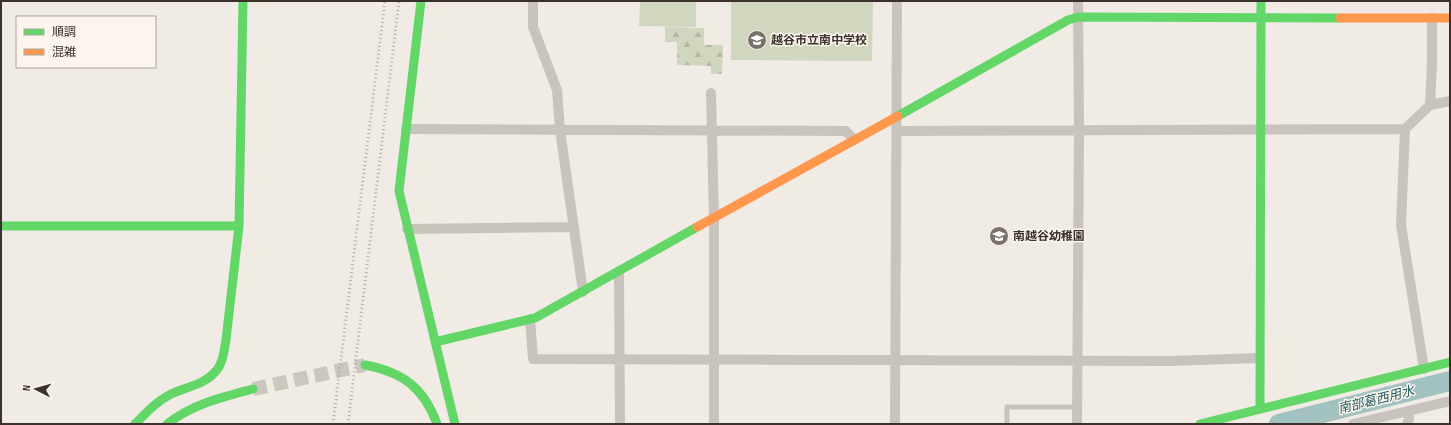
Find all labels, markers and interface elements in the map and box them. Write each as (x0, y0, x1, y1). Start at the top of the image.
legend (16, 16, 156, 68)
text: 順調 (52, 25, 76, 40)
school or university icon: 越谷市立南中学校 (746, 29, 768, 51)
place label: 越谷市立南中学校 (771, 33, 867, 48)
text: 混雑 (52, 45, 76, 60)
school or university icon: 南越谷幼稚園 (988, 225, 1010, 247)
place label: 南越谷幼稚園 (1013, 229, 1085, 244)
north arrow (16, 369, 56, 409)
water label: 南部葛西用水 (1336, 382, 1418, 417)
text: N (20, 384, 33, 392)

